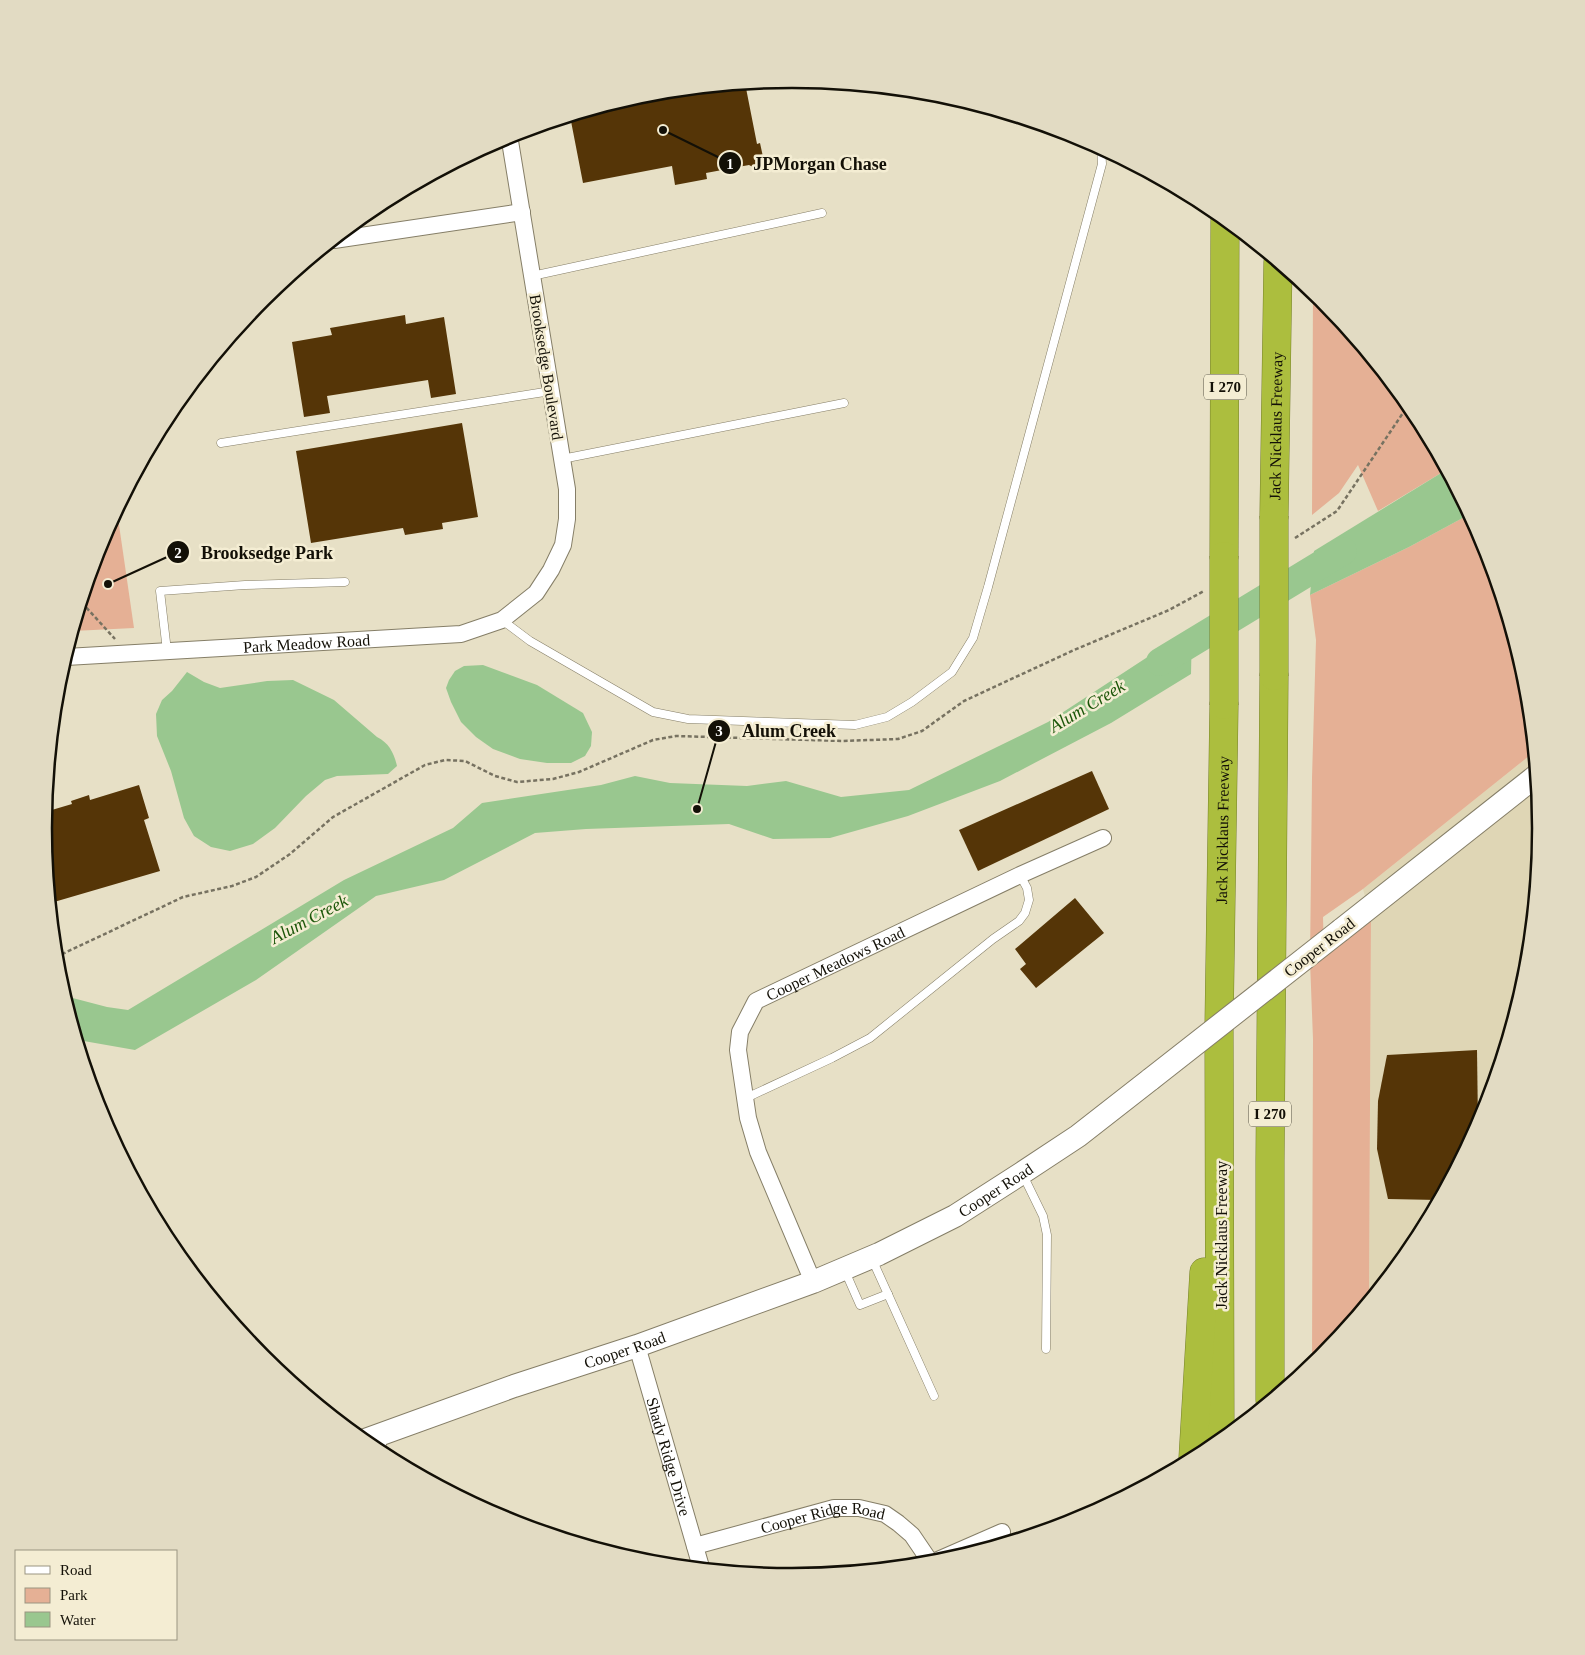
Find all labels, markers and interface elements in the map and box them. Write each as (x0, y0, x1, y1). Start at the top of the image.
callout: JPMorgan Chase (718, 147, 896, 180)
text: JPMorgan Chase (753, 154, 887, 174)
text: 1 (726, 156, 734, 172)
street label: Brooksedge Boulevard (526, 293, 566, 441)
street label: Jack Nicklaus Freeway (1266, 352, 1287, 500)
road number: I 270 (1204, 374, 1246, 400)
callout: Brooksedge Park (166, 536, 343, 569)
text: Brooksedge Park (201, 543, 333, 563)
text: 2 (174, 545, 182, 561)
street label: Park Meadow Road (243, 631, 371, 656)
water label: Alum Creek (1045, 675, 1129, 737)
callout: Alum Creek (706, 714, 846, 747)
text: Alum Creek (742, 721, 836, 741)
text: 3 (715, 723, 723, 739)
street label: Jack Nicklaus Freeway (1213, 756, 1233, 904)
water label: Alum Creek (266, 890, 352, 948)
street label: Cooper Road (1281, 915, 1359, 981)
street label: Cooper Meadows Road (763, 923, 907, 1004)
road number: I 270 (1249, 1102, 1291, 1126)
street label: Cooper Road (956, 1160, 1036, 1220)
street label: Jack Nicklaus Freeway (1213, 1161, 1231, 1309)
street label: Cooper Road (582, 1328, 668, 1372)
street label: Shady Ridge Drive (643, 1395, 694, 1518)
street label: Cooper Ridge Road (759, 1500, 887, 1537)
legend (15, 1550, 178, 1640)
text: Road (60, 1562, 92, 1578)
text: Park (60, 1587, 88, 1603)
text: Water (60, 1612, 95, 1628)

